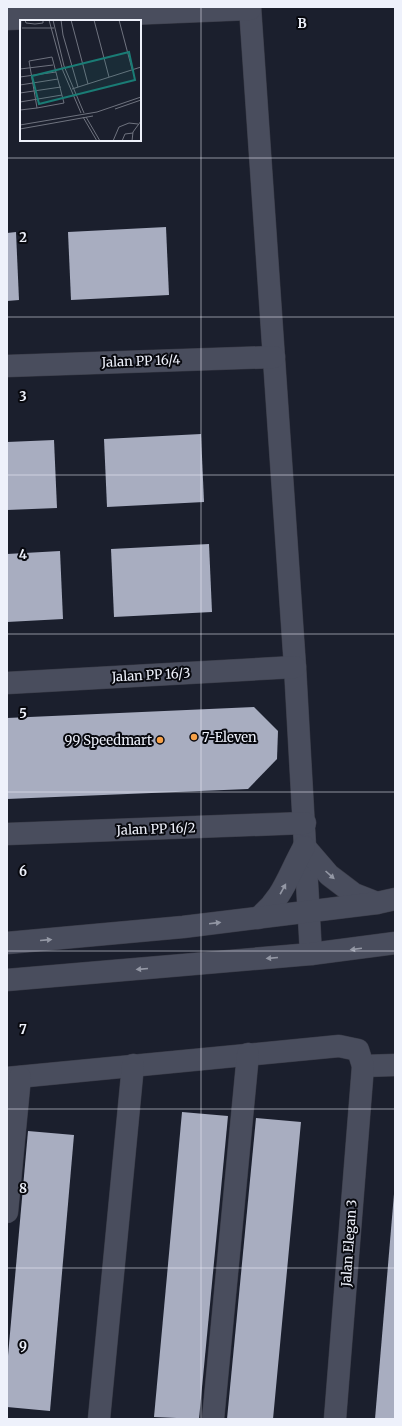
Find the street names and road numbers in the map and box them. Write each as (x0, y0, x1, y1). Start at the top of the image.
street label: Jalan PP 16/4 (100, 351, 181, 371)
street label: Jalan PP 16/3 (110, 664, 191, 686)
street label: Jalan PP 16/2 (115, 819, 196, 839)
street label: Jalan Elegan 3 (337, 1199, 361, 1288)

